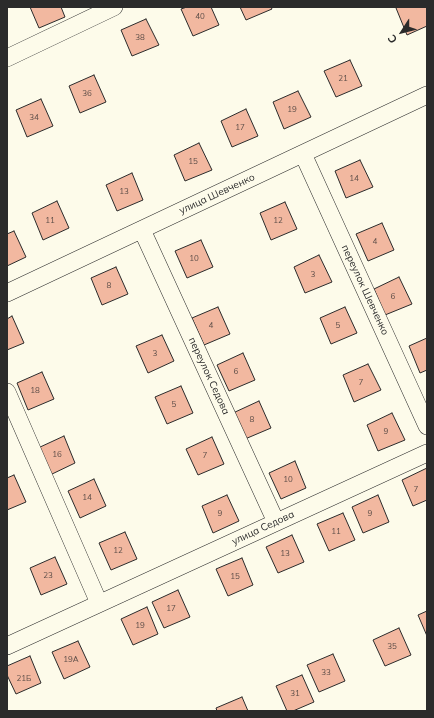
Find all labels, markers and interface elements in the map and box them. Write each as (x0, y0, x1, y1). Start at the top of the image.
house number: 40 (195, 12, 205, 22)
north arrow (382, 12, 422, 52)
text: С (384, 32, 400, 46)
house number: 38 (135, 33, 145, 43)
house number: 21 (338, 74, 348, 84)
house number: 36 (82, 89, 92, 99)
house number: 19 (287, 105, 297, 115)
house number: 34 (29, 113, 39, 123)
house number: 17 (235, 123, 245, 133)
house number: 15 (188, 157, 198, 167)
street label: улица Шевченко (177, 171, 257, 217)
house number: 14 (349, 174, 359, 184)
house number: 13 (119, 187, 129, 197)
house number: 11 (45, 216, 55, 226)
house number: 12 (273, 216, 283, 226)
house number: 4 (373, 237, 377, 247)
street label: переулок Шевченко (339, 243, 391, 337)
house number: 10 (189, 254, 199, 264)
house number: 3 (311, 270, 315, 280)
house number: 8 (107, 281, 111, 291)
house number: 6 (391, 292, 395, 302)
house number: 4 (209, 321, 213, 331)
house number: 5 (336, 321, 340, 331)
street label: переулок Седова (186, 336, 232, 416)
house number: 3 (153, 349, 157, 359)
house number: 6 (234, 367, 238, 377)
house number: 7 (359, 378, 363, 388)
house number: 18 (30, 386, 40, 396)
house number: 5 (172, 400, 176, 410)
house number: 8 (250, 415, 254, 425)
house number: 9 (384, 427, 388, 437)
house number: 16 (52, 450, 62, 460)
house number: 7 (203, 451, 207, 461)
house number: 10 (283, 475, 293, 485)
house number: 7 (414, 485, 418, 495)
house number: 14 (82, 493, 92, 503)
street label: улица Седова (230, 508, 296, 548)
house number: 9 (218, 509, 222, 519)
house number: 9 (368, 509, 372, 519)
house number: 11 (331, 527, 341, 537)
house number: 12 (113, 546, 123, 556)
house number: 13 (280, 549, 290, 559)
house number: 23 (43, 571, 53, 581)
house number: 15 (230, 572, 240, 582)
house number: 17 (166, 604, 176, 614)
house number: 19 (135, 621, 145, 631)
house number: 35 (387, 642, 397, 652)
house number: 19А (63, 655, 79, 665)
house number: 33 (321, 668, 331, 678)
house number: 21Б (16, 674, 32, 684)
house number: 31 (290, 689, 300, 699)

